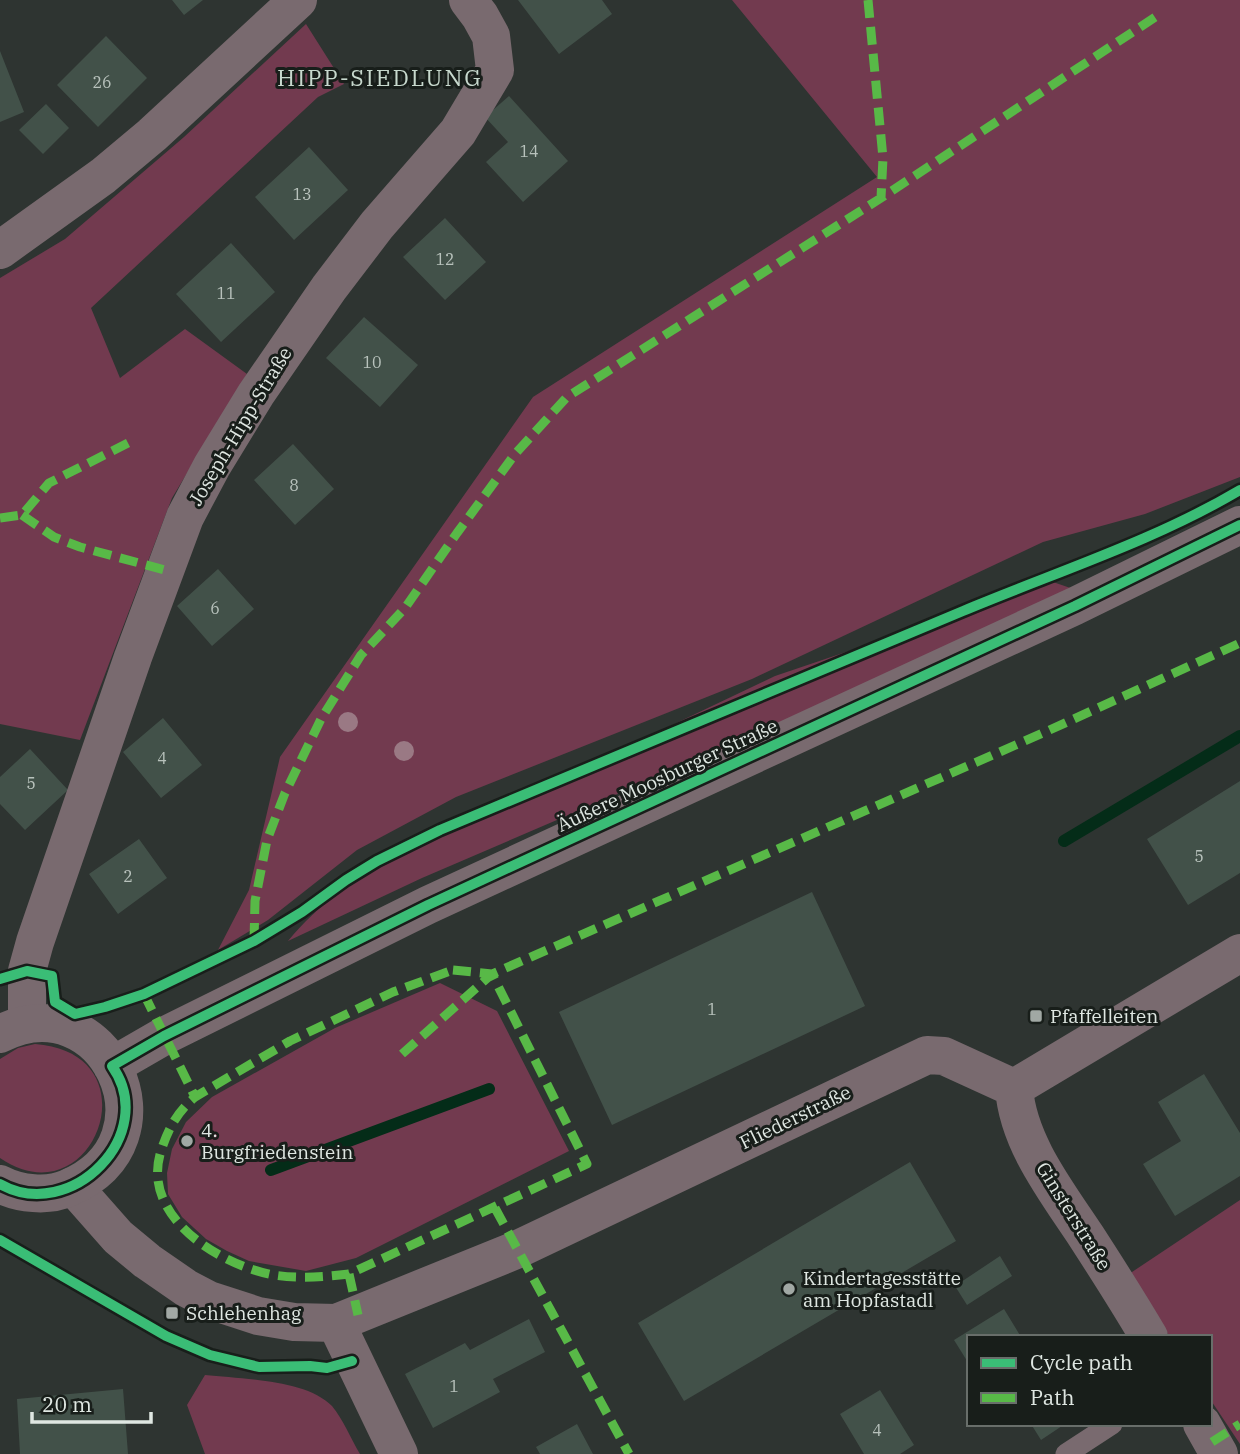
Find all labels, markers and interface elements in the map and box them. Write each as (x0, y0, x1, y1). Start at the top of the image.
district label: HIPP-SIEDLUNG (277, 62, 483, 92)
house number: 26 (92, 72, 112, 92)
house number: 14 (519, 141, 539, 161)
house number: 13 (292, 184, 312, 204)
house number: 12 (435, 249, 455, 269)
house number: 11 (216, 283, 236, 303)
street label: Joseph-Hipp-Straße (183, 343, 297, 509)
house number: 10 (362, 352, 382, 372)
house number: 8 (289, 475, 299, 495)
house number: 6 (210, 598, 220, 618)
street label: Äußere Moosburger Straße (553, 713, 781, 837)
house number: 4 (157, 748, 167, 768)
house number: 5 (26, 773, 36, 793)
house number: 5 (1194, 846, 1204, 866)
house number: 2 (123, 866, 133, 886)
house number: 1 (707, 999, 717, 1019)
place label: Pfaffelleiten (1050, 1004, 1158, 1028)
marker: Pfaffelleiten (1028, 1008, 1044, 1024)
street label: Fliederstraße (735, 1080, 855, 1154)
place label: 4. Burgfriedenstein (201, 1118, 353, 1164)
marker: 4. Burgfriedenstein (179, 1133, 195, 1149)
street label: Ginsterstraße (1031, 1157, 1117, 1275)
place label: Kindertagesstätte am Hopfastadl (803, 1266, 961, 1312)
marker: Kindertagesstätte am Hopfastadl (781, 1281, 797, 1297)
place label: Schlehenhag (186, 1301, 302, 1325)
marker: Schlehenhag (164, 1305, 180, 1321)
legend (967, 1335, 1212, 1426)
text: Cycle path (1030, 1348, 1133, 1376)
house number: 1 (449, 1376, 459, 1396)
scale bar (32, 1380, 150, 1424)
text: Path (1030, 1383, 1075, 1411)
text: 20 m (42, 1390, 92, 1418)
house number: 4 (872, 1420, 882, 1440)

